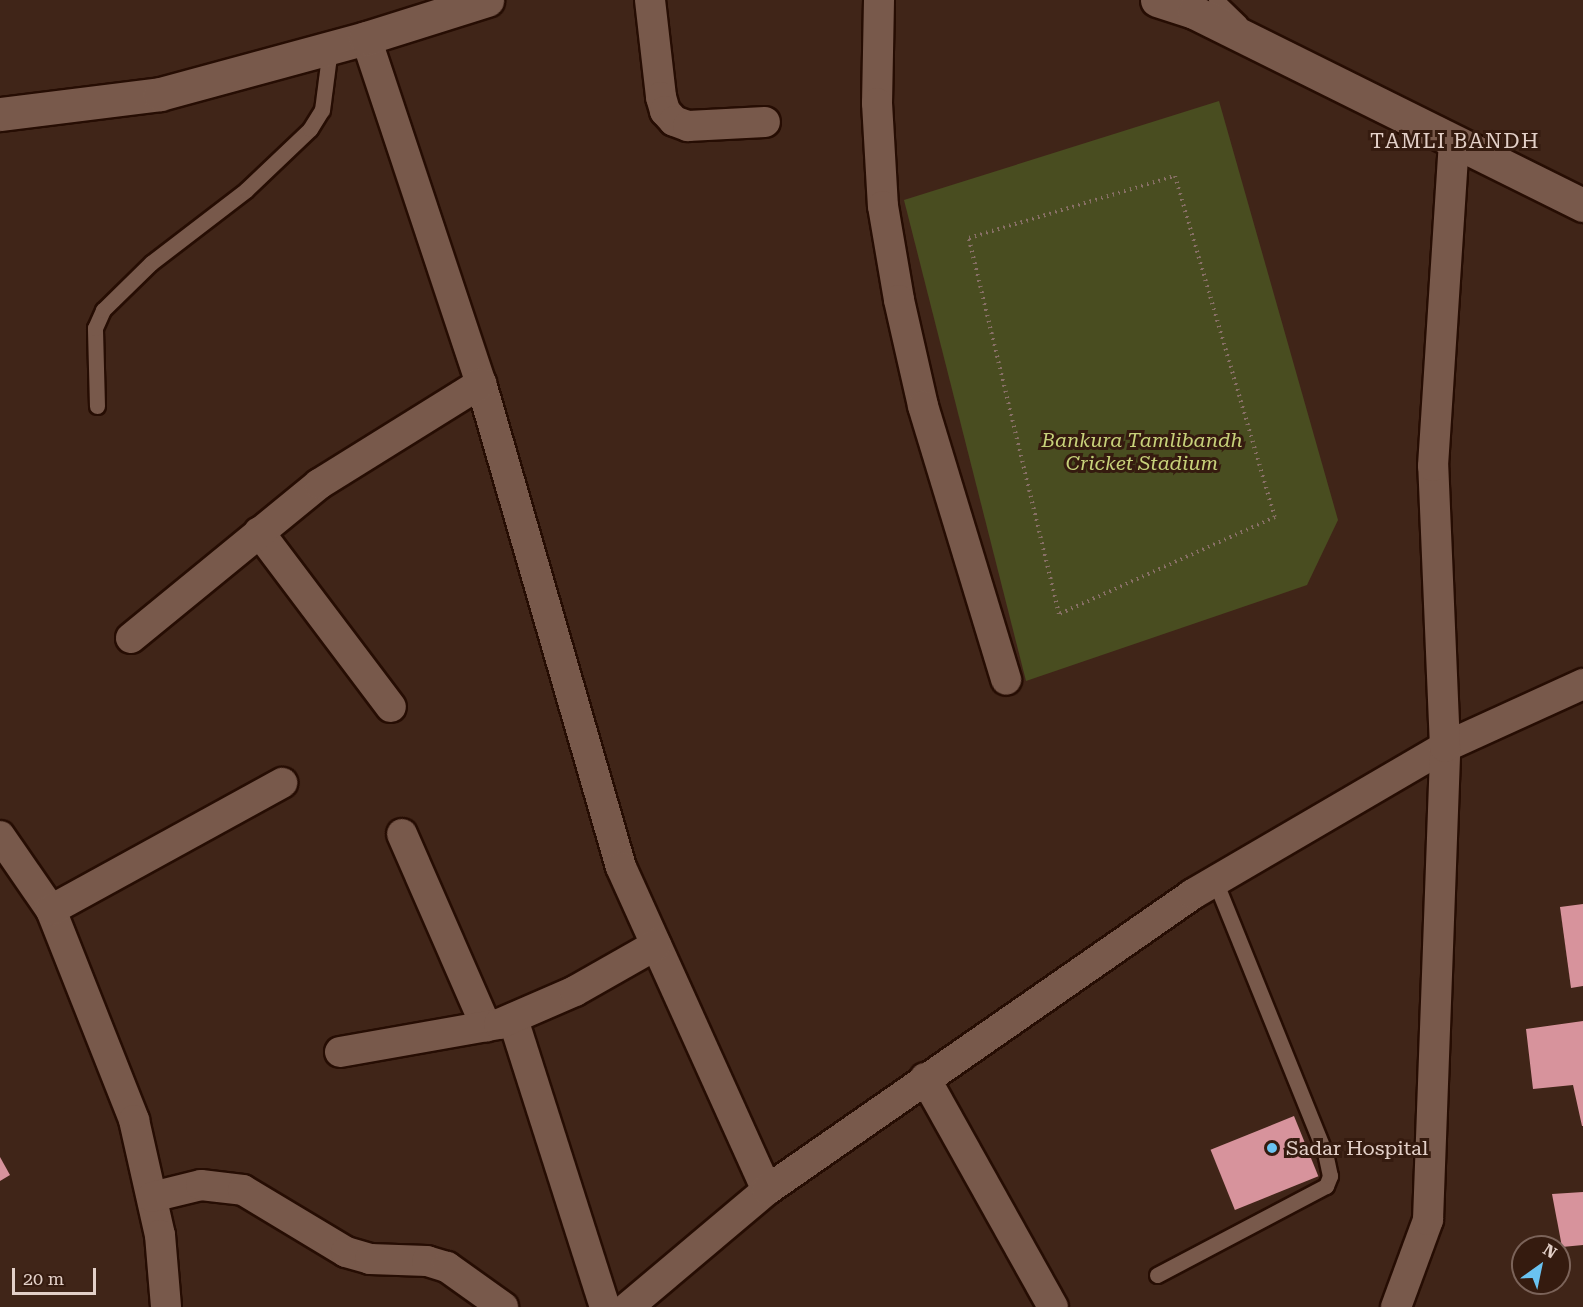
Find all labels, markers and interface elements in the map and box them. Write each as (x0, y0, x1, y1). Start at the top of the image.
district label: TAMLI BANDH (1370, 128, 1540, 154)
park label: Bankura Tamlibandh Cricket Stadium (1041, 428, 1243, 475)
place label: Sadar Hospital (1286, 1136, 1428, 1160)
marker: Sadar Hospital (1263, 1139, 1281, 1157)
north arrow (1511, 1235, 1571, 1295)
text: N (1540, 1240, 1560, 1262)
scale bar (15, 1256, 99, 1294)
text: 20 m (23, 1268, 64, 1289)

